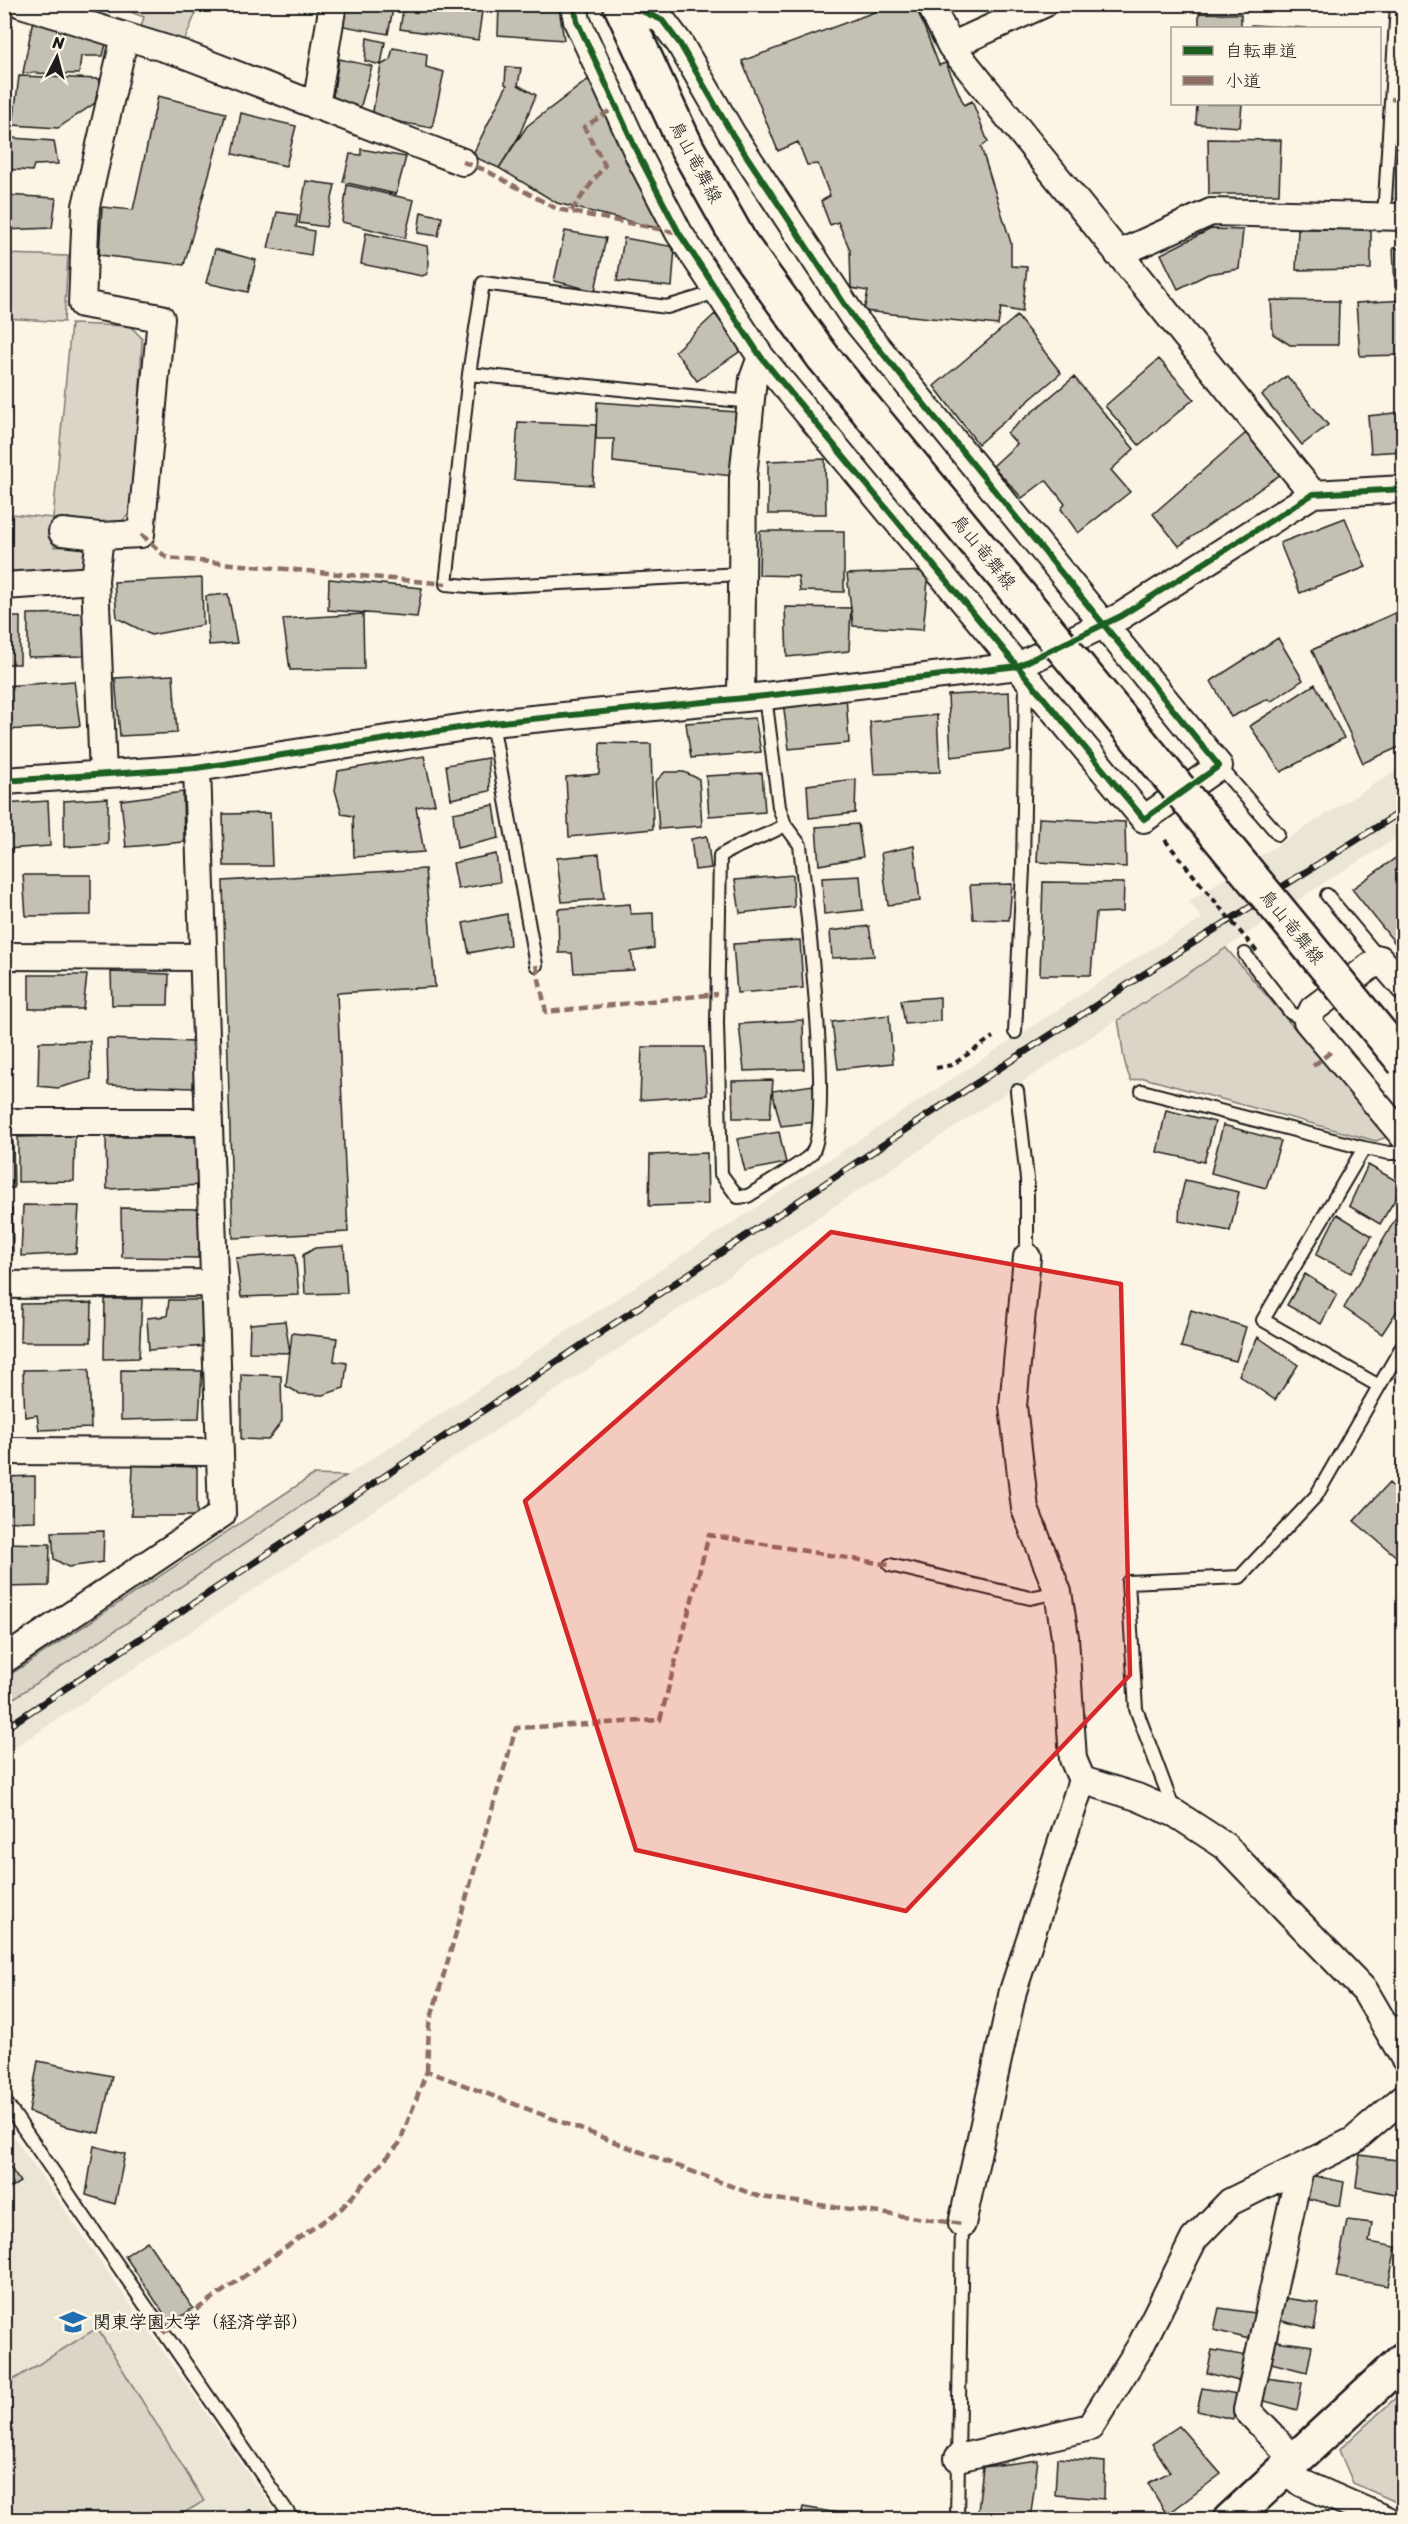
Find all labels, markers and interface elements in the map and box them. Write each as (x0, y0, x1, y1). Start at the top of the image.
north arrow (27, 27, 87, 87)
text: N (50, 27, 66, 58)
legend (1171, 27, 1381, 105)
text: 自転車道 (1225, 35, 1297, 67)
text: 小道 (1225, 65, 1261, 97)
street label: 鳥山竜舞線 (661, 115, 731, 209)
street label: 鳥山竜舞線 (943, 507, 1025, 597)
street label: 鳥山竜舞線 (1251, 882, 1333, 972)
place label: 関東学園大学（経済学部） (93, 2306, 309, 2338)
school or university icon: 関東学園大学（経済学部） (58, 2307, 88, 2337)

